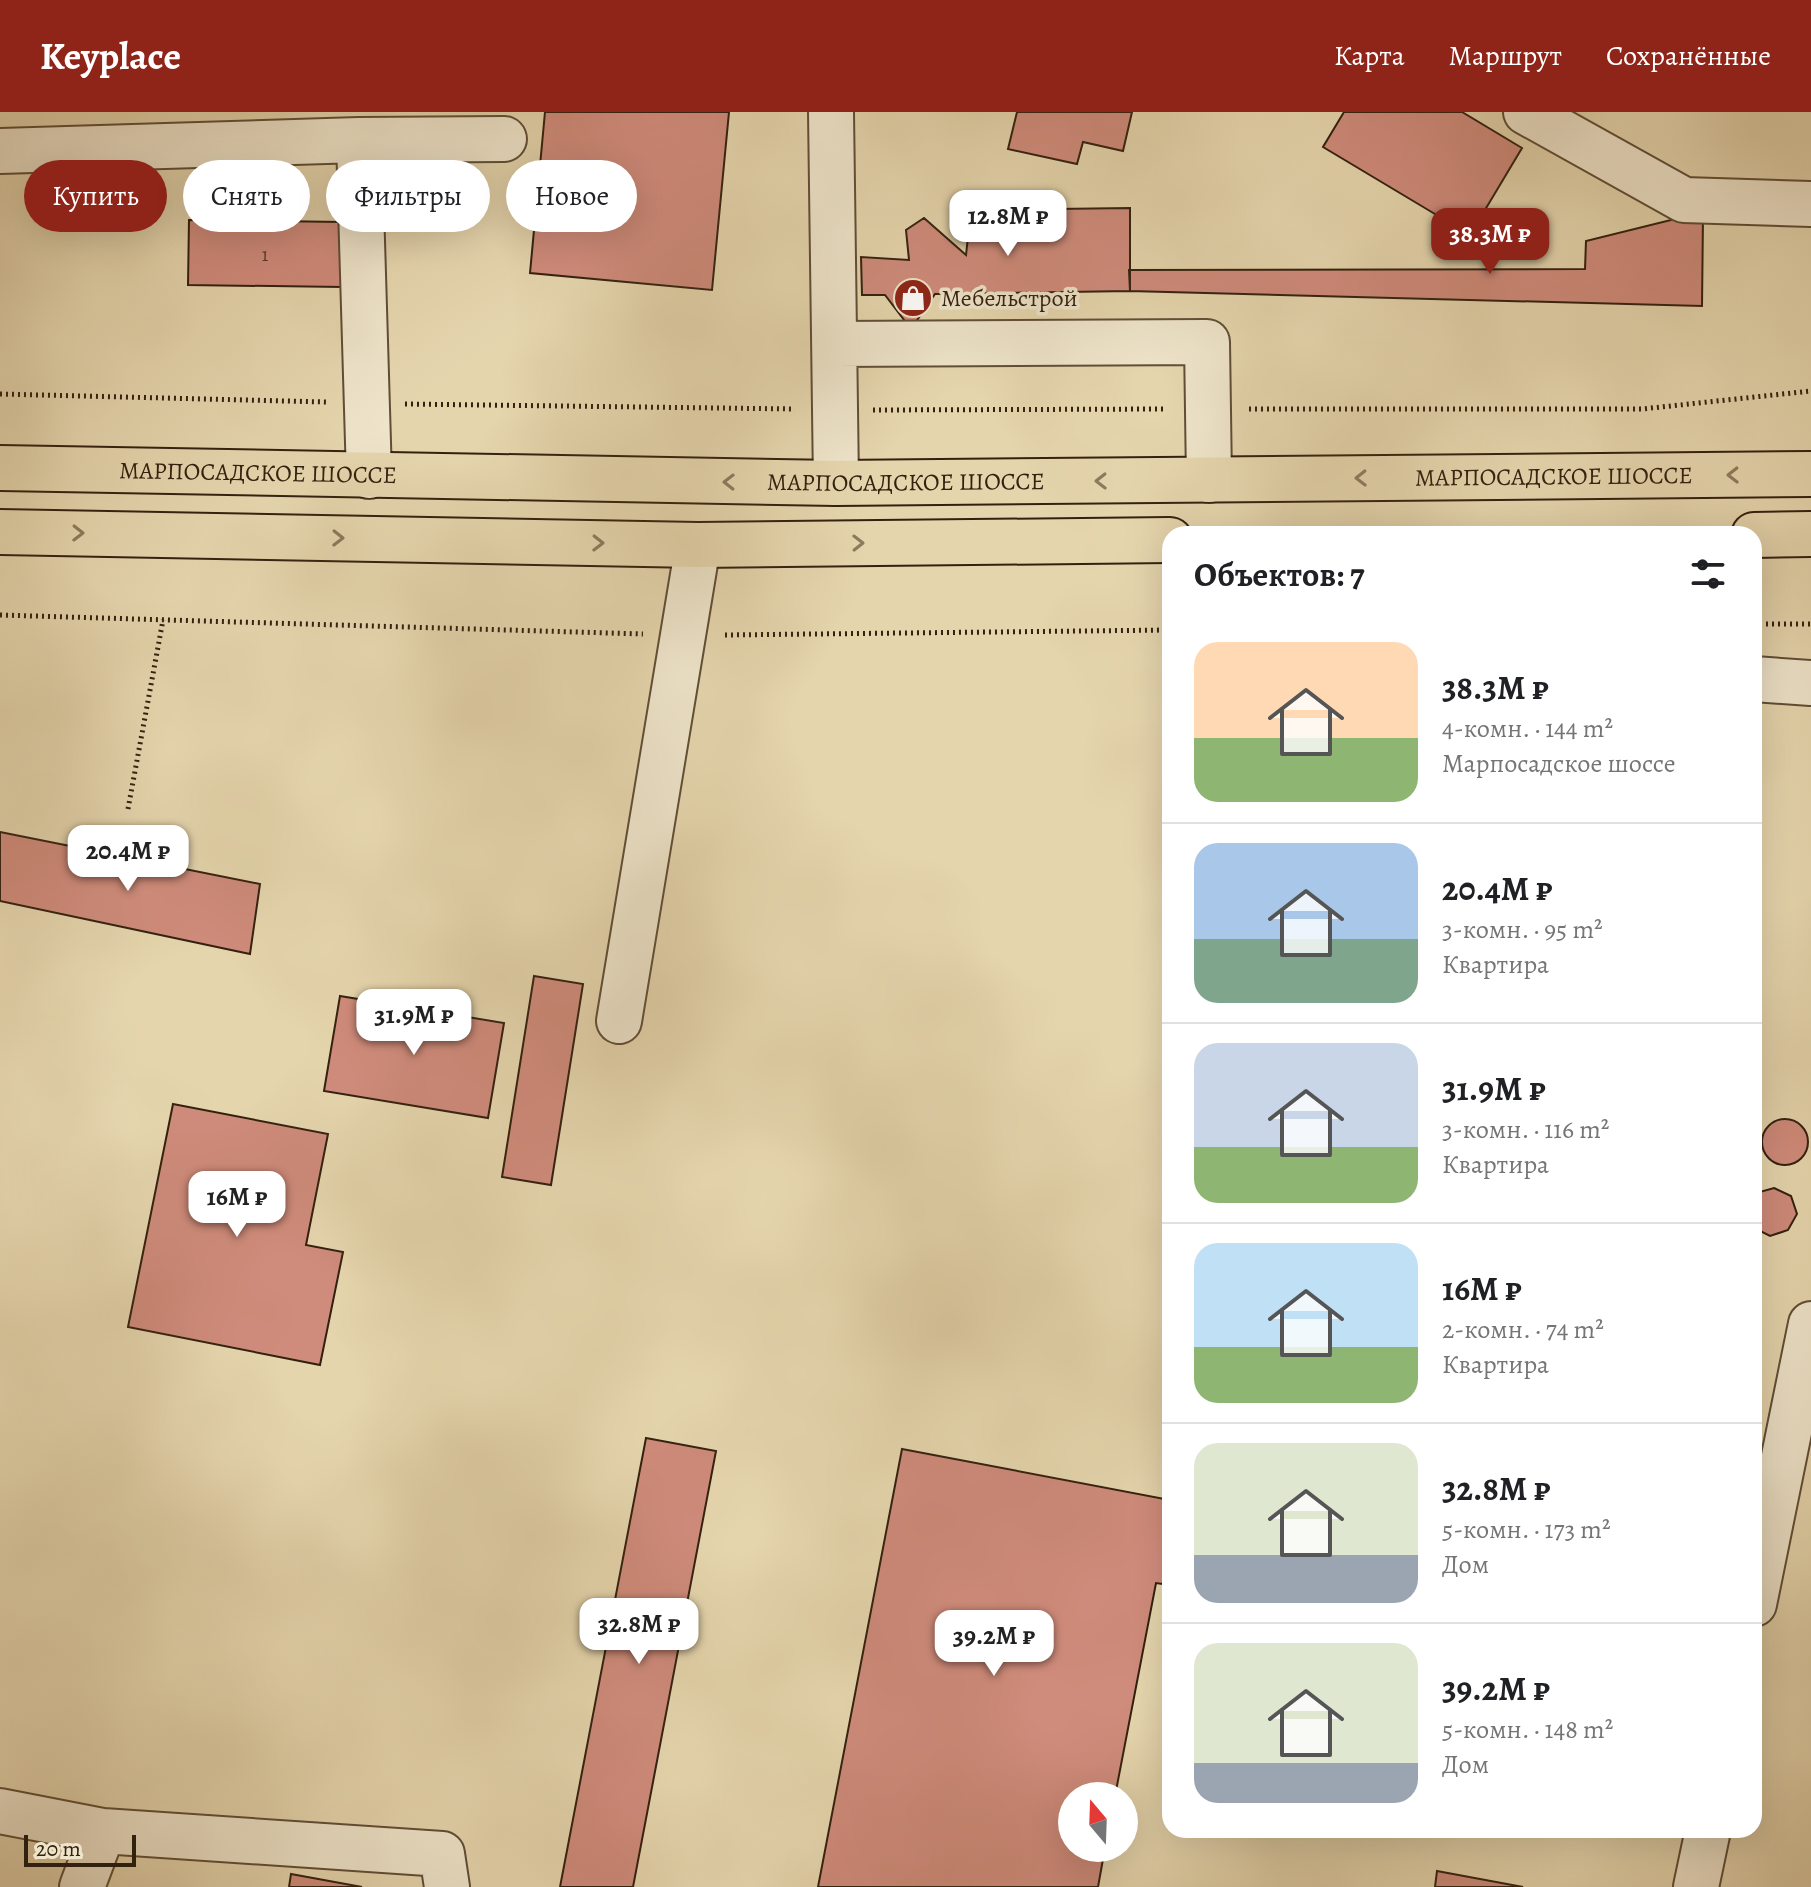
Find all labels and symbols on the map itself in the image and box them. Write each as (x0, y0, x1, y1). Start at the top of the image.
pin: 12.8M ₽ (934, 190, 1082, 258)
pin: 38.3M ₽ (1416, 208, 1564, 276)
house number: 1 (262, 241, 269, 268)
shop icon: Мебельстрой (892, 277, 934, 319)
place label: Мебельстрой (941, 282, 1078, 314)
street label: МАРПОСАДСКОЕ ШОССЕ (119, 454, 397, 491)
street label: МАРПОСАДСКОЕ ШОССЕ (1415, 459, 1693, 494)
street label: МАРПОСАДСКОЕ ШОССЕ (767, 465, 1045, 499)
one-way arrow (1726, 466, 1739, 484)
one-way arrow (1354, 470, 1367, 487)
one-way arrow (1094, 472, 1107, 490)
one-way arrow (722, 473, 735, 490)
one-way arrow (72, 524, 85, 542)
one-way arrow (332, 529, 345, 547)
one-way arrow (592, 534, 605, 552)
one-way arrow (852, 534, 865, 552)
pin: 20.4M ₽ (54, 825, 202, 893)
pin: 31.9M ₽ (340, 989, 488, 1057)
pin: 16M ₽ (181, 1171, 293, 1239)
pin: 32.8M ₽ (565, 1598, 713, 1666)
pin: 39.2M ₽ (920, 1610, 1068, 1678)
north arrow (1058, 1782, 1138, 1862)
scale bar (24, 1831, 136, 1867)

